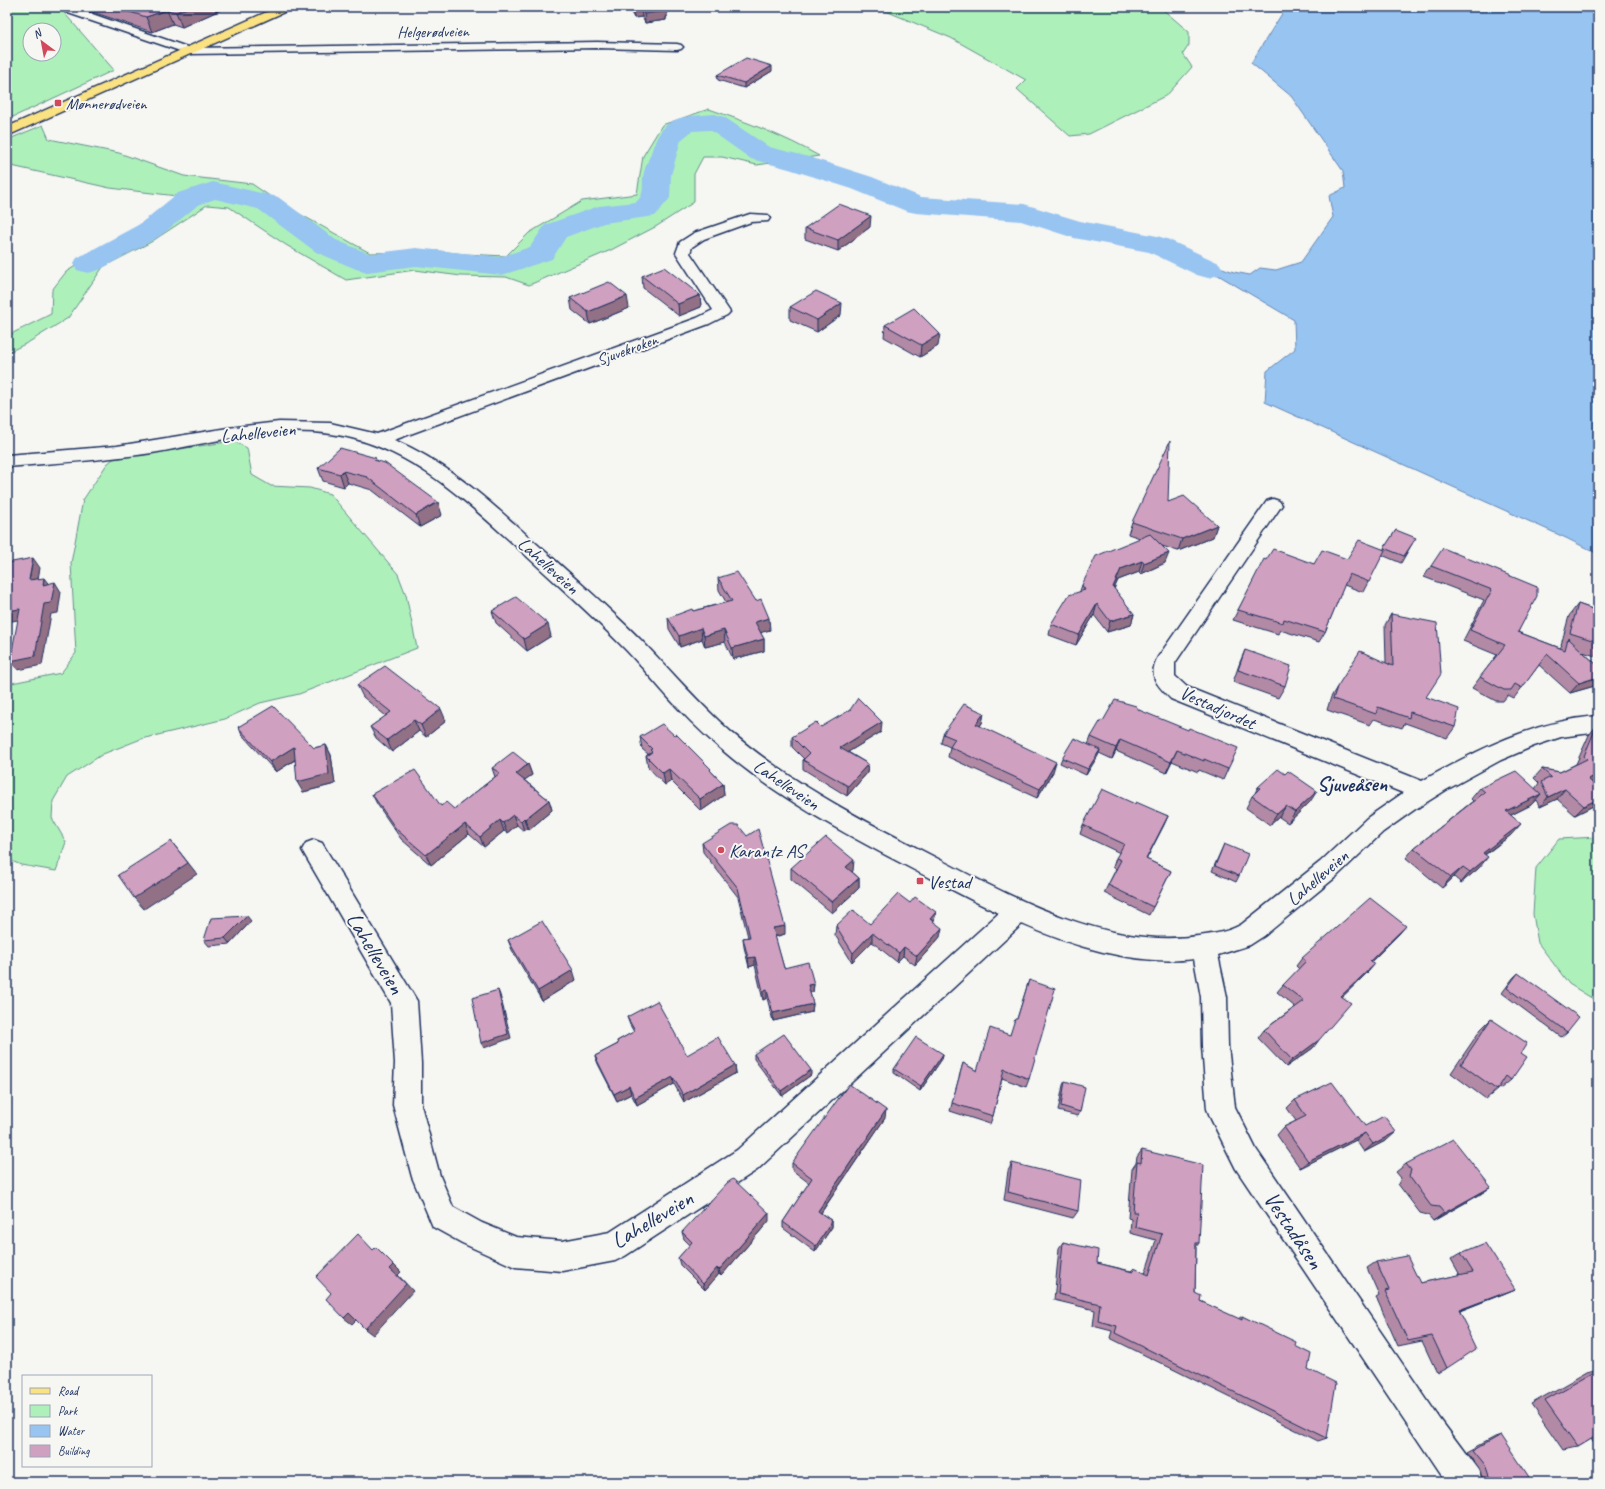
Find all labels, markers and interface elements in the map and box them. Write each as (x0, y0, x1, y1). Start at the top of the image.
street label: Helgerødveien (397, 21, 470, 43)
north arrow (22, 22, 62, 62)
text: N (30, 25, 45, 41)
place label: Mønnerødveien (66, 94, 147, 114)
marker: Mønnerødveien (53, 98, 63, 108)
street label: Sjuvekroken (594, 329, 661, 370)
street label: Lahelleveien (220, 417, 297, 449)
street label: Lahelleveien (513, 532, 584, 600)
street label: Vestadjordet (1176, 681, 1261, 736)
street label: Lahelleveien (749, 754, 824, 816)
district label: Sjuveåsen (1317, 771, 1387, 797)
place label: Karantz AS (729, 839, 808, 863)
street label: Lahelleveien (1282, 844, 1354, 911)
marker: Karantz AS (716, 845, 726, 855)
place label: Vestad (928, 870, 973, 894)
marker: Vestad (915, 876, 925, 886)
street label: Lahelleveien (340, 907, 412, 1000)
street label: Lahelleveien (606, 1183, 699, 1255)
street label: Vestadåsen (1257, 1186, 1330, 1275)
legend (22, 1375, 152, 1467)
text: Road (58, 1383, 80, 1399)
text: Park (58, 1403, 79, 1419)
text: Water (58, 1423, 86, 1439)
text: Building (58, 1443, 90, 1459)

